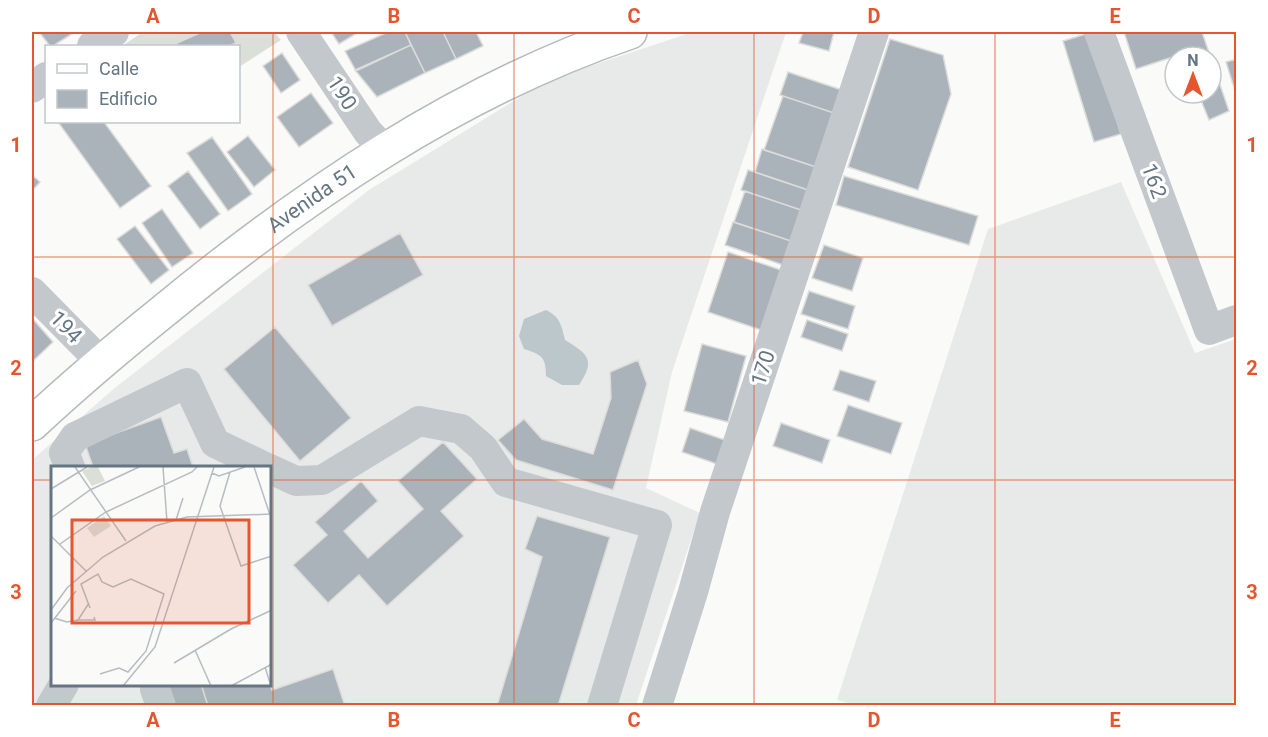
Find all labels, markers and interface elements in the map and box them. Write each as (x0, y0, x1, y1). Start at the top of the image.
text: A (146, 4, 160, 28)
text: B (388, 4, 400, 28)
text: C (627, 4, 641, 28)
text: D (868, 4, 881, 28)
text: E (1109, 4, 1121, 28)
legend (45, 45, 240, 123)
north arrow (1163, 45, 1223, 105)
text: N (1187, 51, 1199, 70)
text: Calle (99, 58, 139, 79)
street label: 190 (322, 72, 362, 114)
text: Edificio (99, 88, 158, 109)
text: 1 (10, 133, 22, 157)
text: 1 (1246, 133, 1258, 157)
street label: Avenida 51 (263, 159, 361, 238)
street label: 162 (1137, 160, 1171, 202)
street label: 194 (45, 306, 87, 348)
street label: 170 (746, 347, 780, 389)
text: 2 (10, 356, 22, 380)
text: 2 (1246, 356, 1258, 380)
inset map (51, 466, 272, 686)
text: 3 (10, 580, 22, 604)
text: 3 (1246, 580, 1258, 604)
text: A (146, 708, 160, 732)
text: B (388, 708, 400, 732)
text: C (627, 708, 641, 732)
text: D (868, 708, 881, 732)
text: E (1109, 708, 1121, 732)

